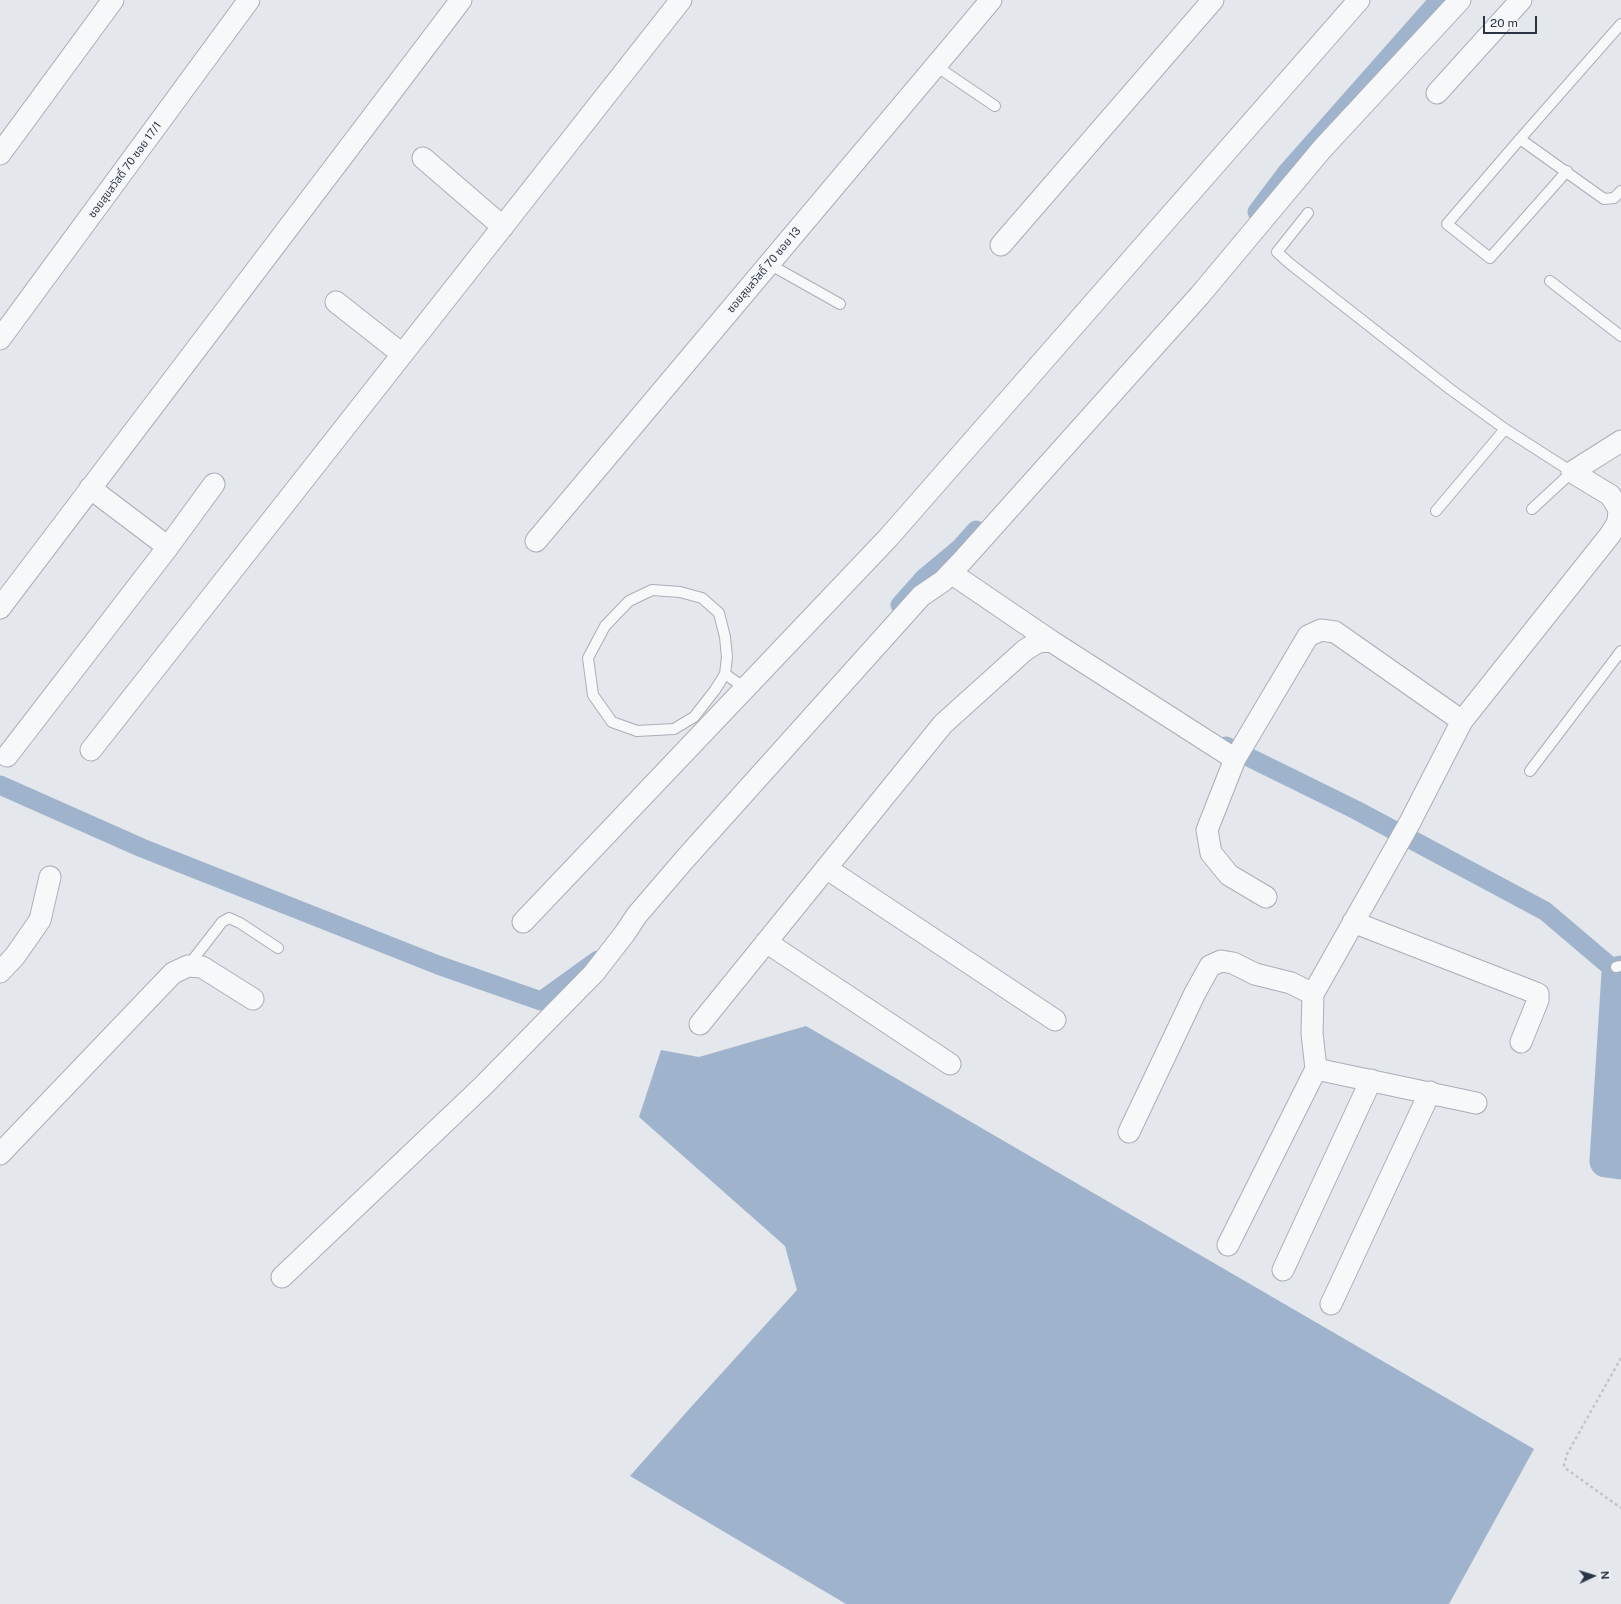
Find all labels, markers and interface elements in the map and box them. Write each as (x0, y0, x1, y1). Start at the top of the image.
scale bar (1485, 8, 1539, 34)
text: 20 m (1490, 16, 1518, 30)
street label: ซอยสุขสวัสดิ์ 70 ซอย 17/1 (86, 119, 164, 221)
street label: ซอยสุขสวัสดิ์ 70 ซอย 13 (724, 225, 804, 315)
north arrow (1573, 1556, 1613, 1596)
text: N (1599, 1570, 1611, 1580)

